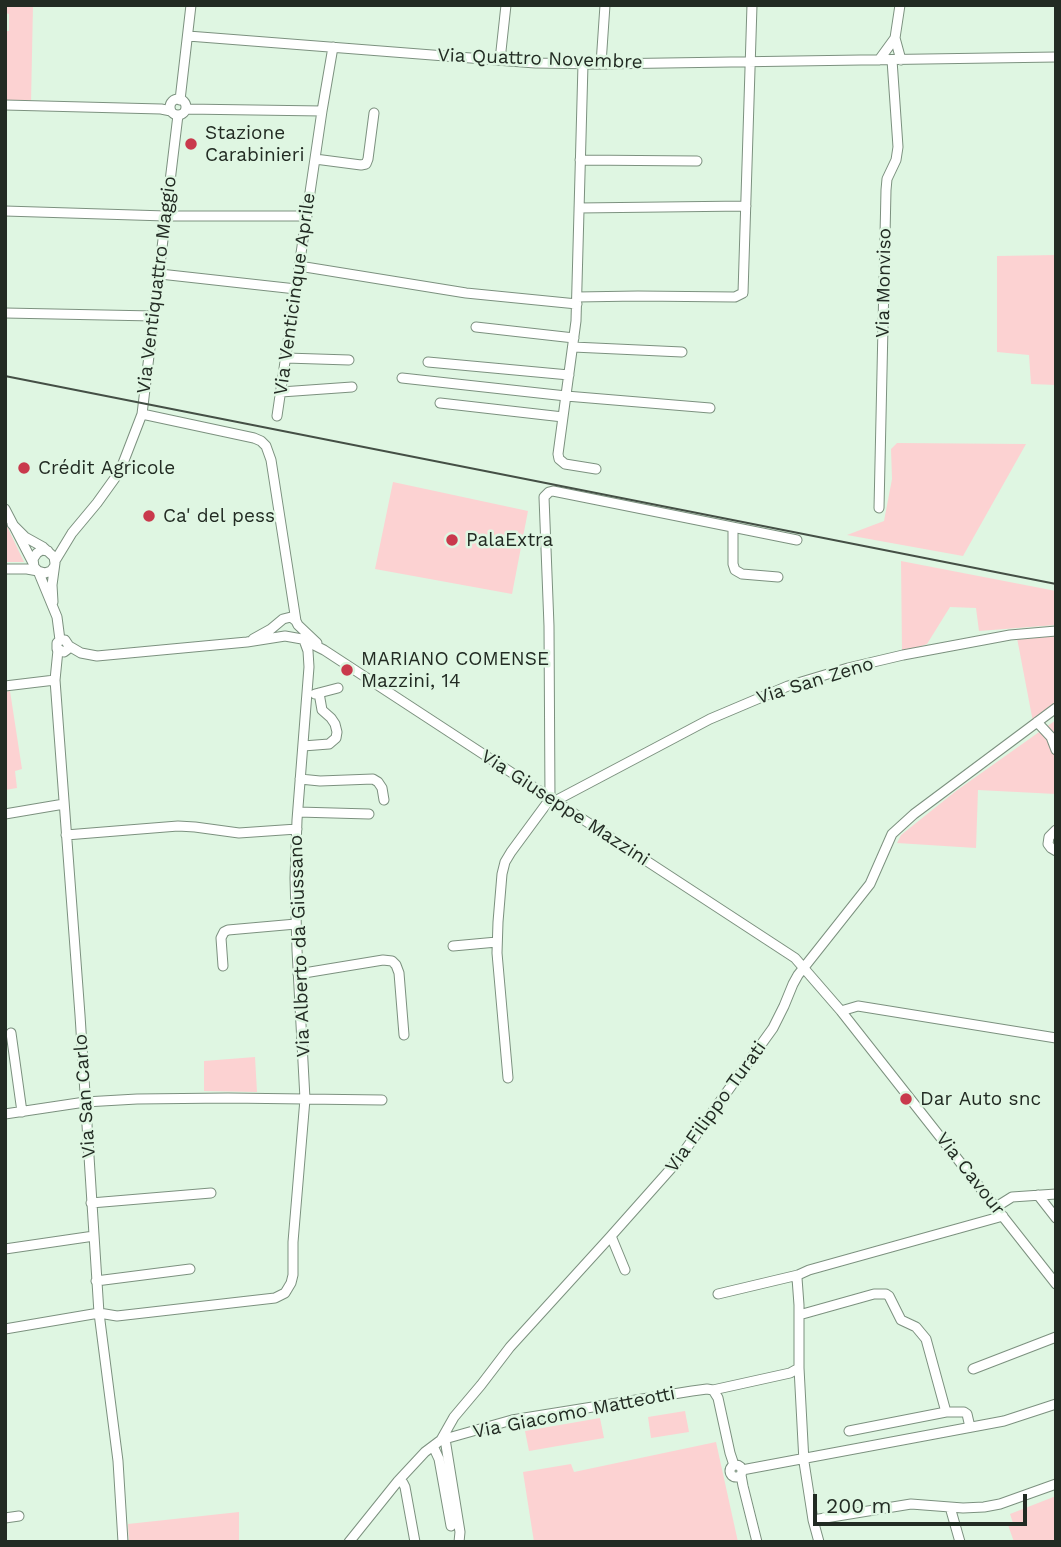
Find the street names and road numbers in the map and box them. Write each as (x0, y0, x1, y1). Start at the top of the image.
street label: Via Quattro Novembre (437, 44, 643, 74)
street label: Via Ventiquattro Maggio (132, 175, 182, 395)
street label: Via Venticinque Aprile (270, 191, 320, 397)
street label: Via Monviso (872, 228, 896, 338)
street label: Via San Zeno (754, 652, 876, 710)
street label: Via Giuseppe Mazzini (476, 745, 654, 871)
street label: Via Alberto da Giussano (285, 834, 315, 1058)
street label: Via San Carlo (69, 1033, 101, 1159)
street label: Via Filippo Turati (661, 1037, 771, 1177)
street label: Via Cavour (931, 1128, 1009, 1220)
street label: Via Giacomo Matteotti (471, 1382, 677, 1444)

